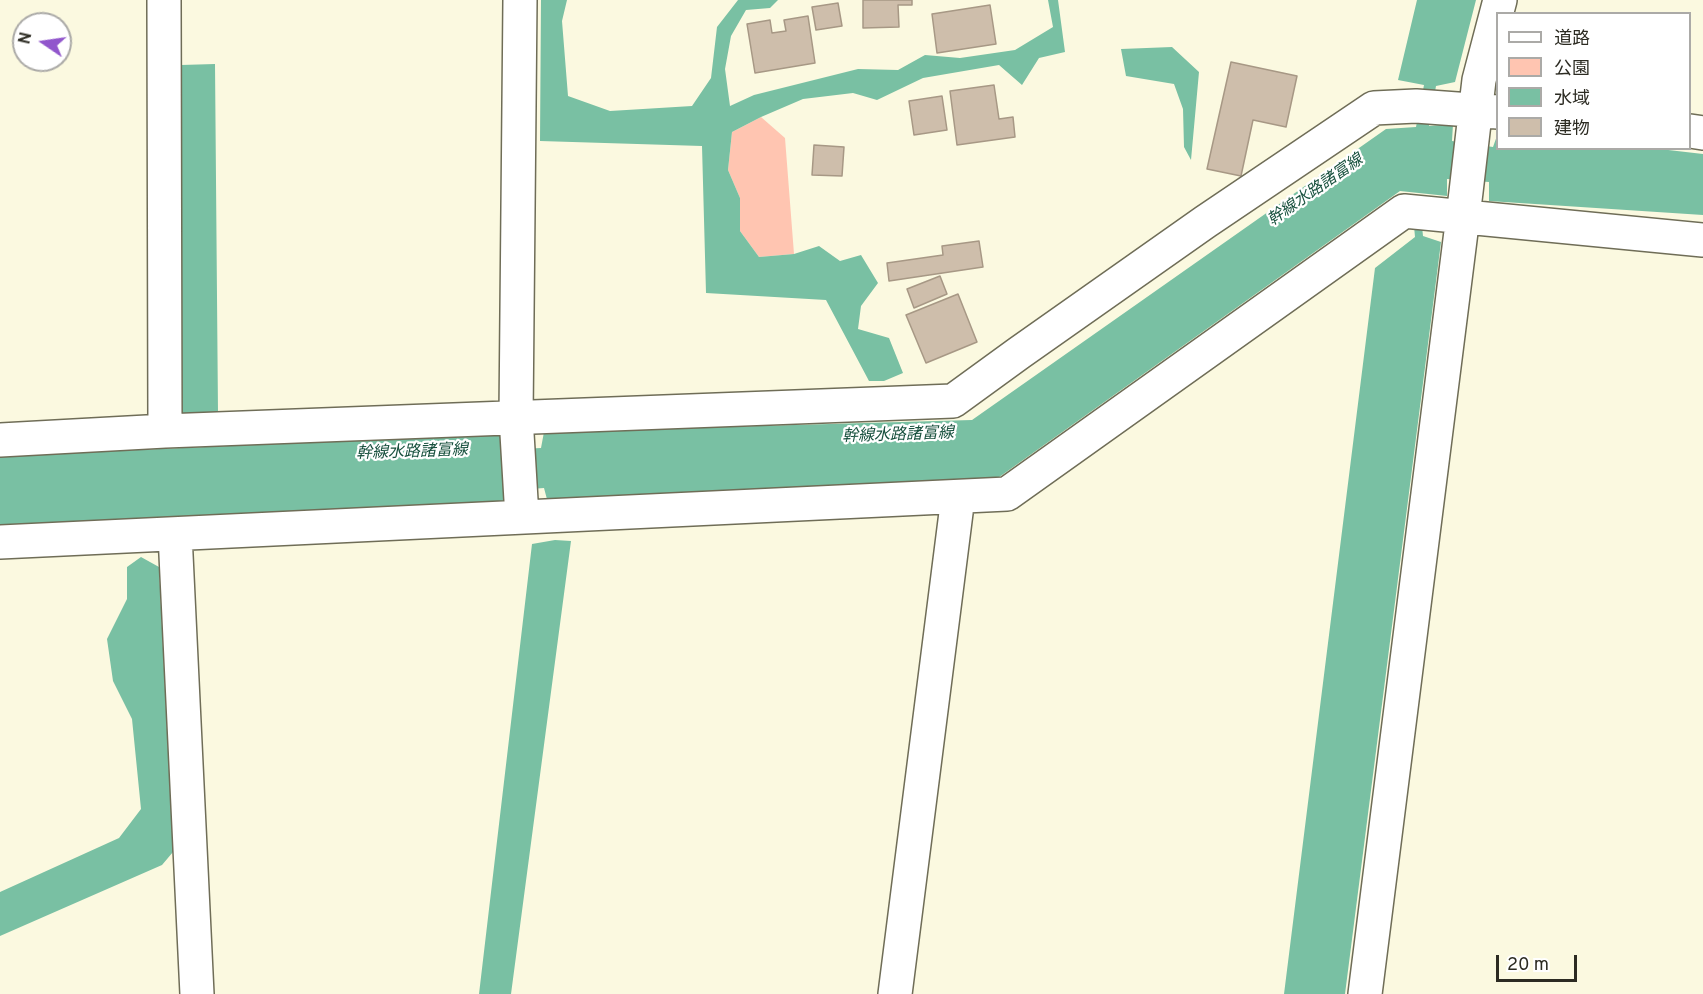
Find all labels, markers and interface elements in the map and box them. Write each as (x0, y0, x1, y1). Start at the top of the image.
north arrow (12, 12, 72, 72)
legend (1496, 12, 1691, 150)
text: 道路 (1554, 28, 1590, 51)
text: N (15, 31, 37, 46)
text: 公園 (1554, 58, 1590, 81)
text: 水域 (1554, 88, 1590, 111)
text: 建物 (1554, 118, 1590, 141)
water label: 幹線水路諸富線 (1265, 151, 1367, 231)
water label: 幹線水路諸富線 (842, 424, 954, 448)
water label: 幹線水路諸富線 (356, 441, 468, 465)
scale bar (1499, 943, 1580, 981)
text: 20 m (1507, 954, 1549, 977)

